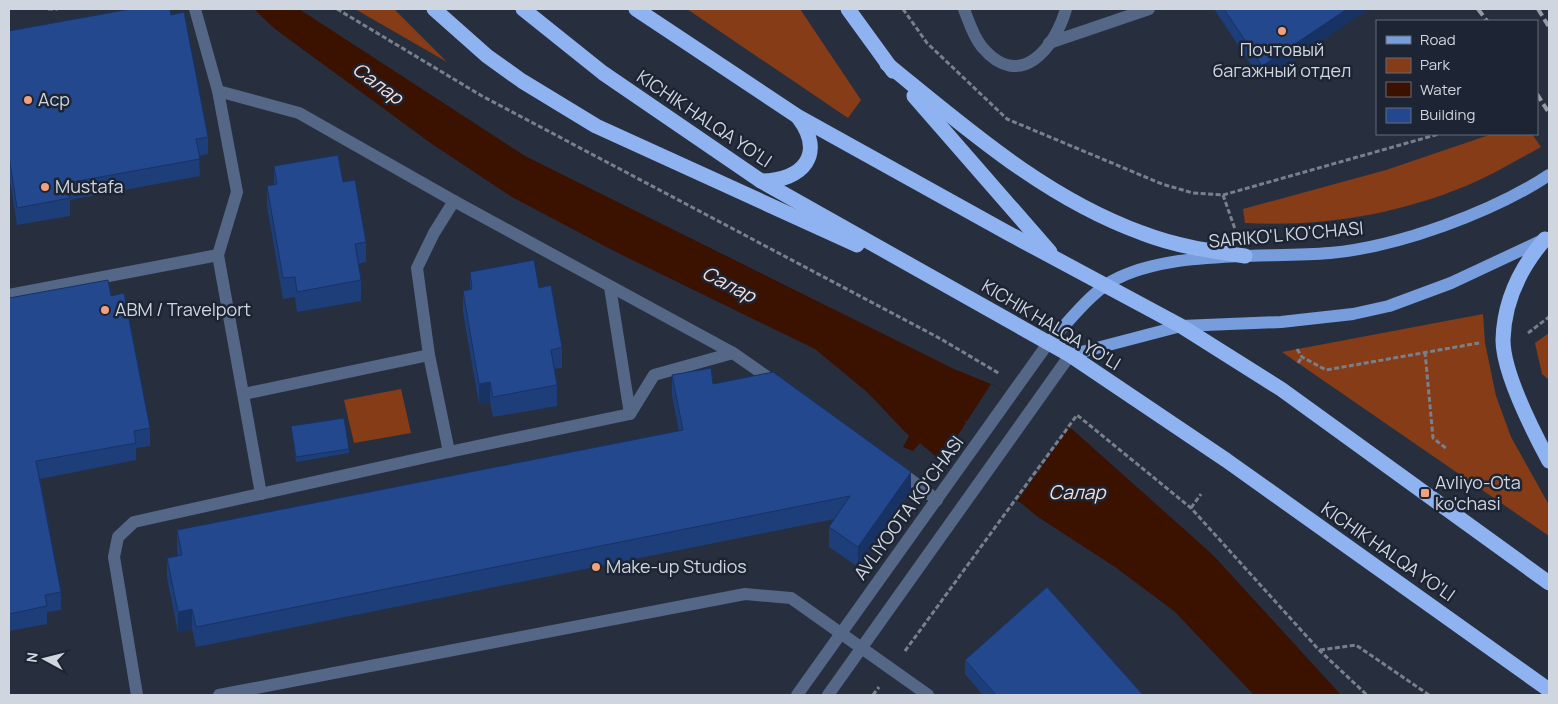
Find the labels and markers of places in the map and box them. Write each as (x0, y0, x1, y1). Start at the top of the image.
marker: Почтовый багажный отдел (1276, 25, 1288, 37)
place label: Почтовый багажный отдел (1213, 37, 1351, 82)
place label: Аср (38, 87, 70, 111)
marker: Аср (22, 94, 34, 106)
place label: Mustafa (55, 174, 124, 198)
marker: Mustafa (39, 181, 51, 193)
place label: ABM / Travelport (115, 297, 251, 321)
marker: ABM / Travelport (99, 304, 111, 316)
place label: Avliyo-Ota ko'chasi (1435, 470, 1521, 515)
marker: Avliyo-Ota ko'chasi (1419, 487, 1431, 499)
place label: Make-up Studios (606, 554, 747, 578)
marker: Make-up Studios (590, 561, 602, 573)

